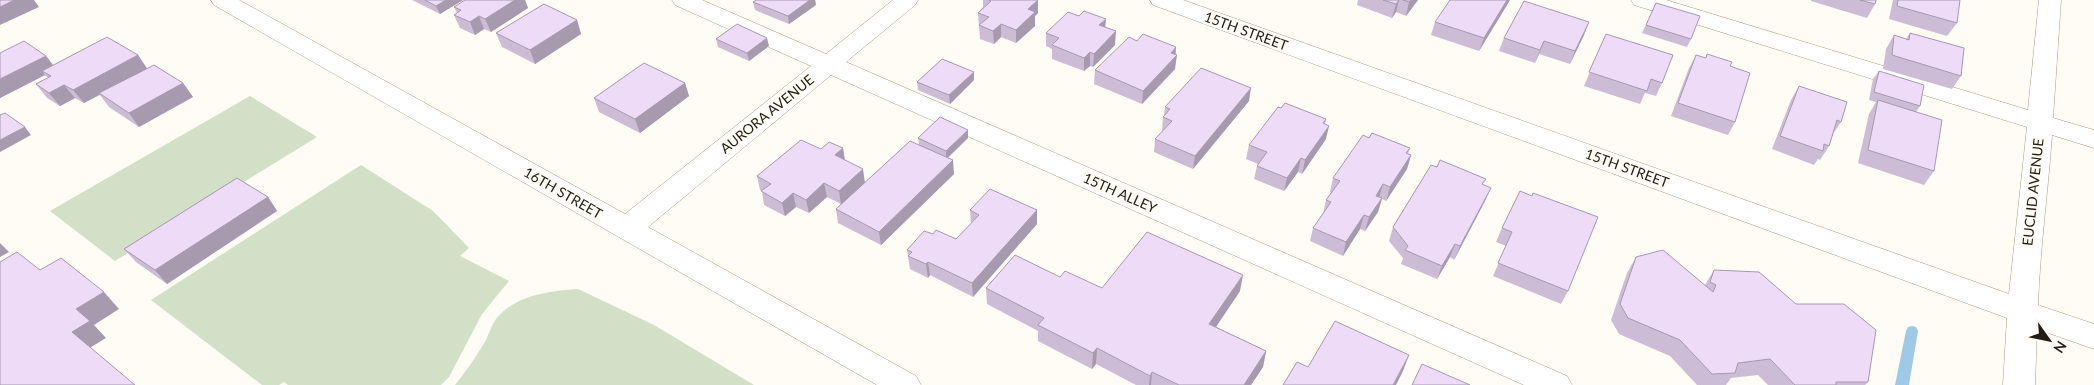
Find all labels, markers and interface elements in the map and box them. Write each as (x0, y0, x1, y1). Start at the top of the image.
street label: 15TH STREET (1202, 8, 1291, 54)
street label: AURORA AVENUE (716, 71, 817, 157)
street label: EUCLID AVENUE (2018, 137, 2047, 247)
street label: 15TH STREET (1583, 145, 1672, 191)
street label: 16TH STREET (521, 163, 606, 222)
street label: 15TH ALLEY (1081, 169, 1160, 216)
north arrow (2024, 315, 2074, 365)
text: N (2050, 338, 2070, 357)

